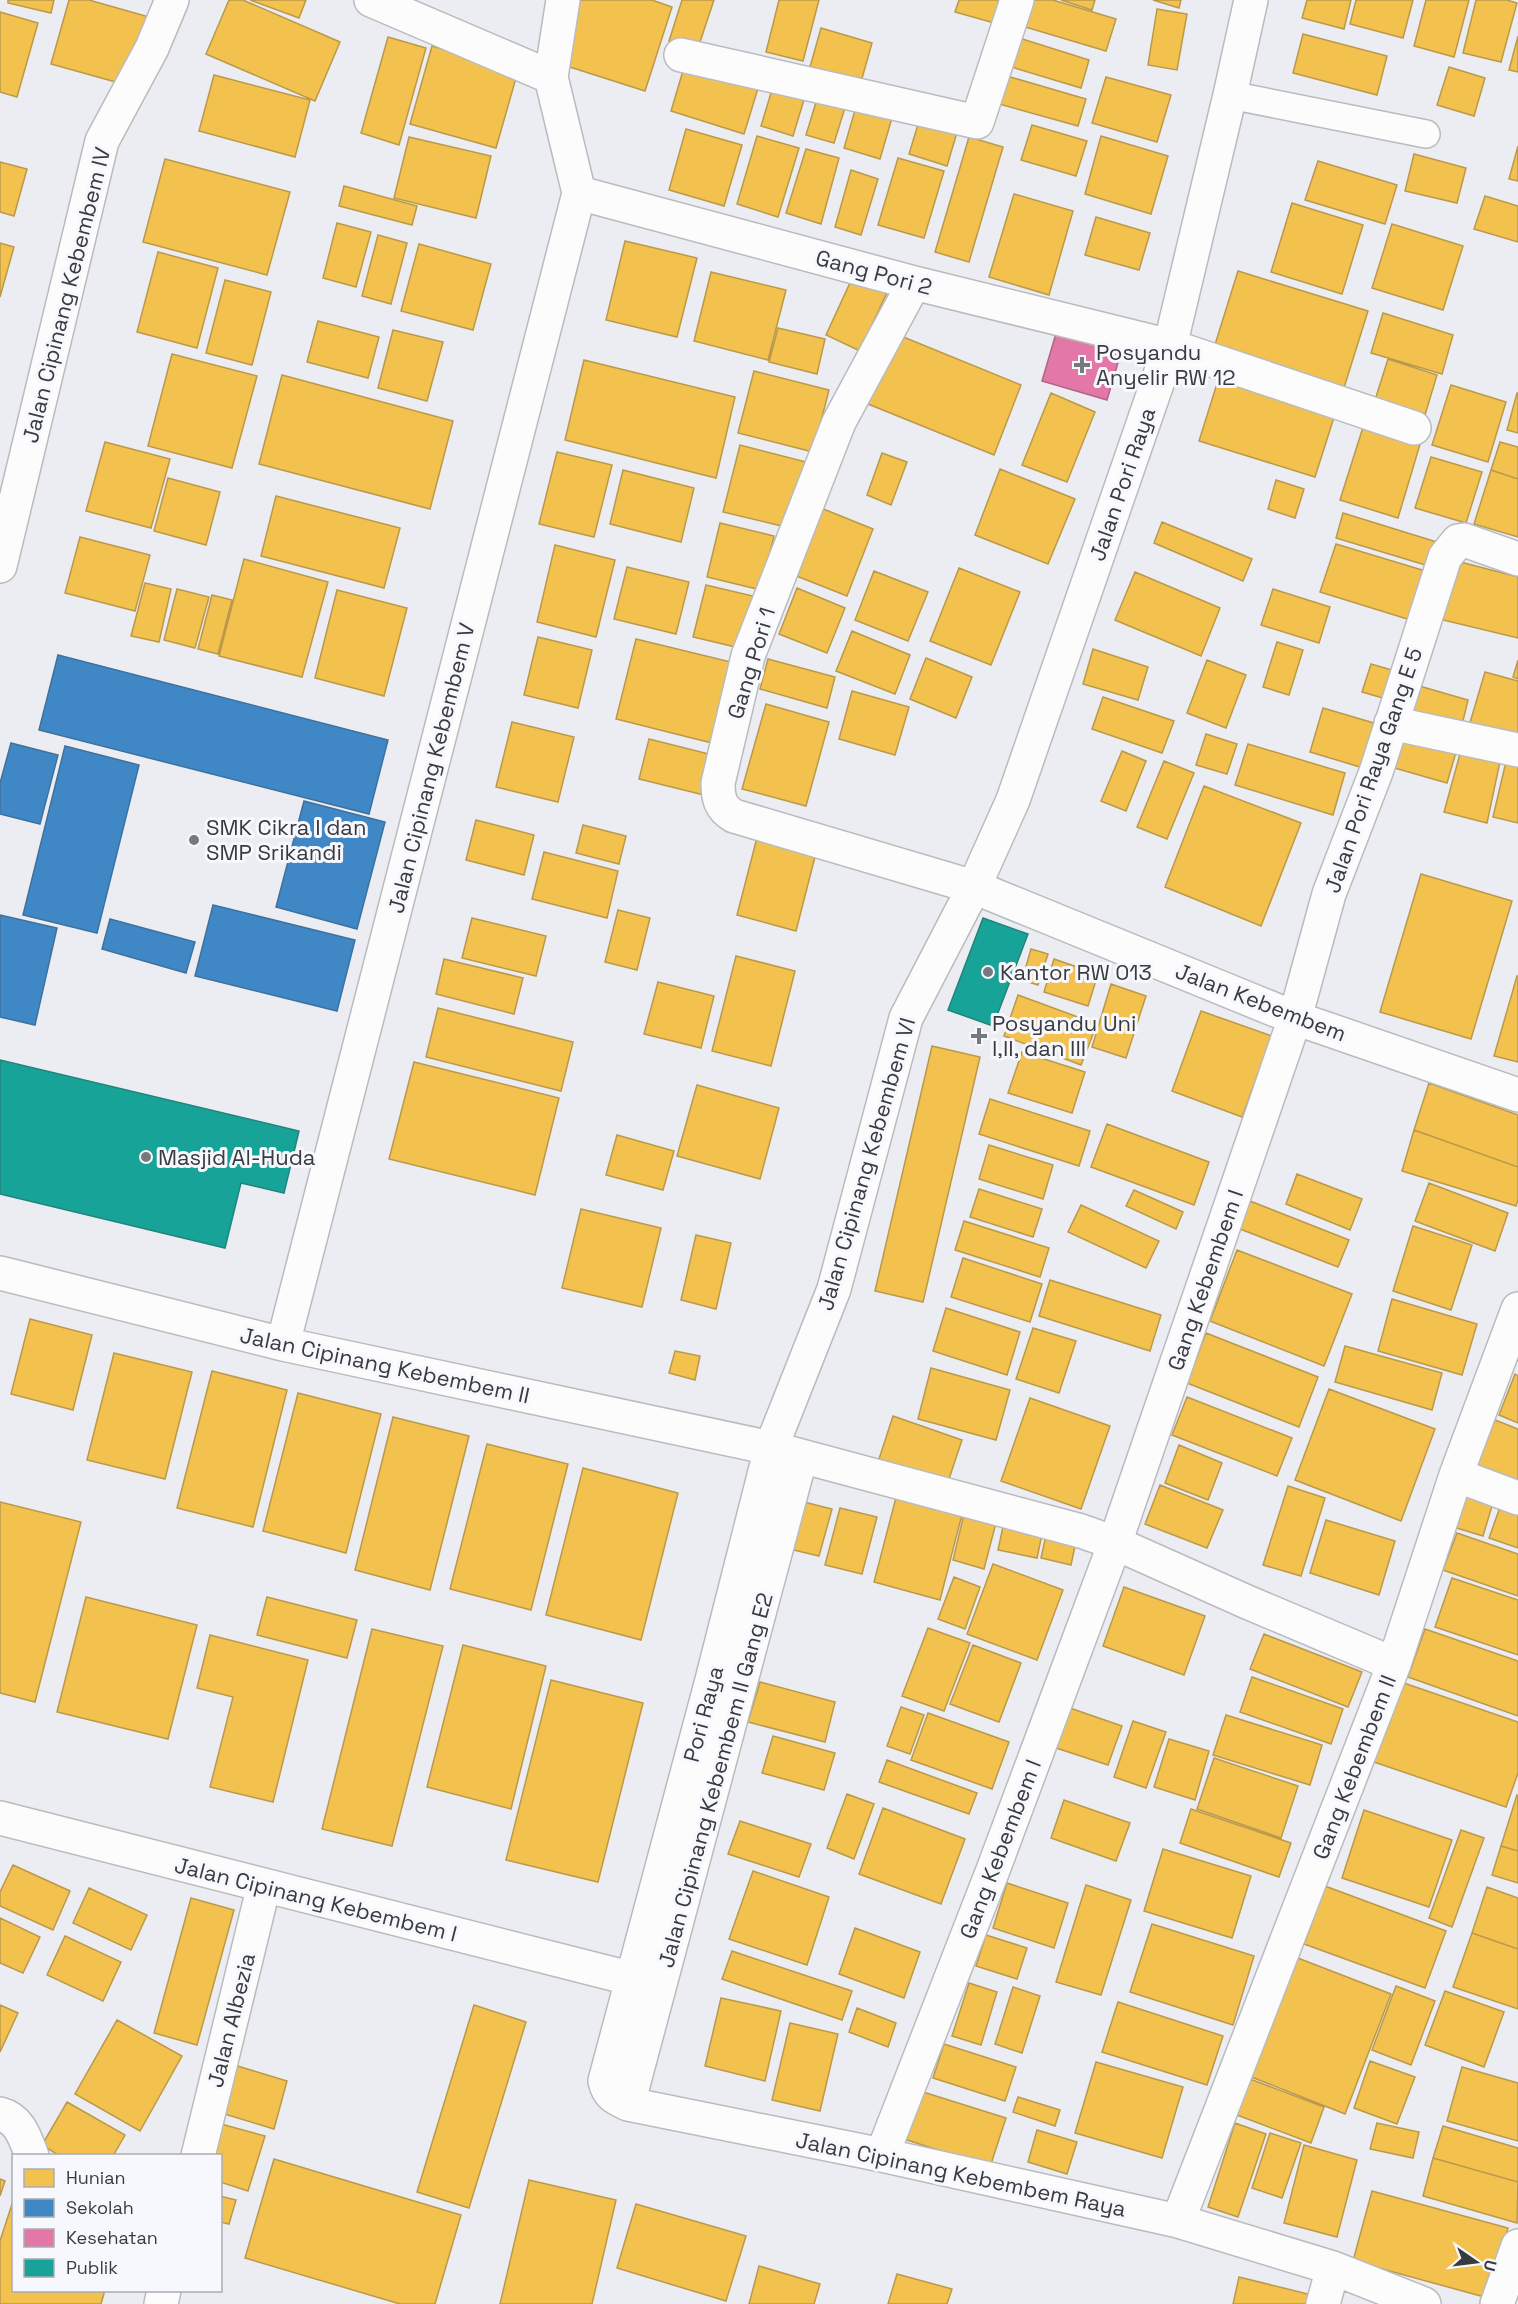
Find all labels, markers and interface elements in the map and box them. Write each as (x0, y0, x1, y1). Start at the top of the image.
street label: Jalan Cipinang Kebembem IV (16, 144, 116, 446)
street label: Gang Pori 2 (813, 243, 935, 301)
place label: Posyandu Anyelir RW 12 (1096, 338, 1235, 391)
marker: Posyandu Anyelir RW 12 (1073, 356, 1091, 374)
street label: Jalan Pori Raya (1083, 403, 1161, 564)
street label: Gang Pori 1 (721, 604, 781, 722)
street label: Jalan Cipinang Kebembem V (381, 620, 481, 916)
street label: Jalan Pori Raya Gang E 5 (1318, 644, 1428, 896)
place label: SMK Cikra I dan SMP Srikandi (206, 813, 367, 866)
marker: SMK Cikra I dan SMP Srikandi (187, 833, 201, 847)
street label: Jalan Kebembem (1172, 957, 1350, 1047)
place label: Kantor RW 013 (1000, 958, 1152, 986)
marker: Kantor RW 013 (981, 965, 995, 979)
place label: Posyandu Uni I,II, dan III (992, 1009, 1136, 1062)
street label: Jalan Cipinang Kebembem VI (811, 1014, 921, 1314)
marker: Posyandu Uni I,II, dan III (970, 1027, 988, 1045)
place label: Masjid Al-Huda (158, 1143, 316, 1171)
marker: Masjid Al-Huda (139, 1150, 153, 1164)
street label: Gang Kebembem I (1161, 1186, 1249, 1374)
street label: Jalan Cipinang Kebembem II (238, 1321, 532, 1409)
street label: Jalan Cipinang Kebembem II Gang E2 (651, 1589, 779, 1971)
street label: Pori Raya (677, 1663, 729, 1765)
street label: Gang Kebembem II (1306, 1671, 1402, 1863)
street label: Gang Kebembem I (953, 1755, 1047, 1943)
street label: Jalan Cipinang Kebembem I (172, 1850, 460, 1948)
street label: Jalan Albezia (201, 1950, 261, 2090)
street label: Jalan Cipinang Kebembem Raya (793, 2125, 1129, 2223)
legend (12, 2154, 222, 2292)
text: Hunian (66, 2166, 126, 2189)
text: Sekolah (66, 2196, 134, 2219)
text: Kesehatan (66, 2226, 158, 2249)
north arrow (1446, 2232, 1506, 2292)
text: Publik (66, 2256, 118, 2279)
text: U (1479, 2258, 1502, 2273)

